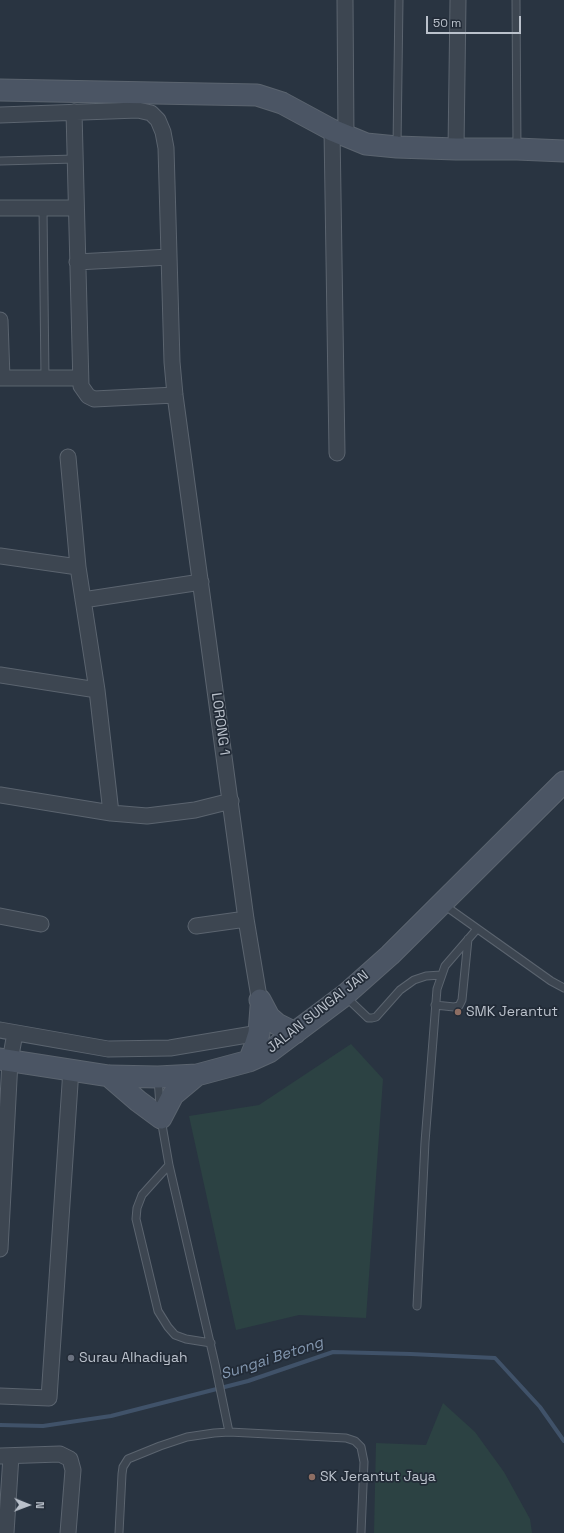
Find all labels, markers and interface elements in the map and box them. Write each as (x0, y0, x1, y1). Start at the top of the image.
scale bar (428, 8, 523, 34)
text: 50 m (433, 15, 461, 31)
street label: LORONG 1 (207, 692, 233, 756)
street label: JALAN SUNGAI JAN (264, 967, 372, 1057)
place label: SMK Jerantut (466, 1004, 558, 1020)
marker: SMK Jerantut (453, 1007, 463, 1017)
water label: Sungai Betong (219, 1334, 325, 1384)
place label: Surau Alhadiyah (79, 1350, 188, 1366)
marker: Surau Alhadiyah (66, 1353, 76, 1363)
place label: SK Jerantut Jaya (320, 1469, 436, 1485)
marker: SK Jerantut Jaya (307, 1472, 317, 1482)
north arrow (8, 1485, 48, 1525)
text: N (33, 1501, 47, 1509)

